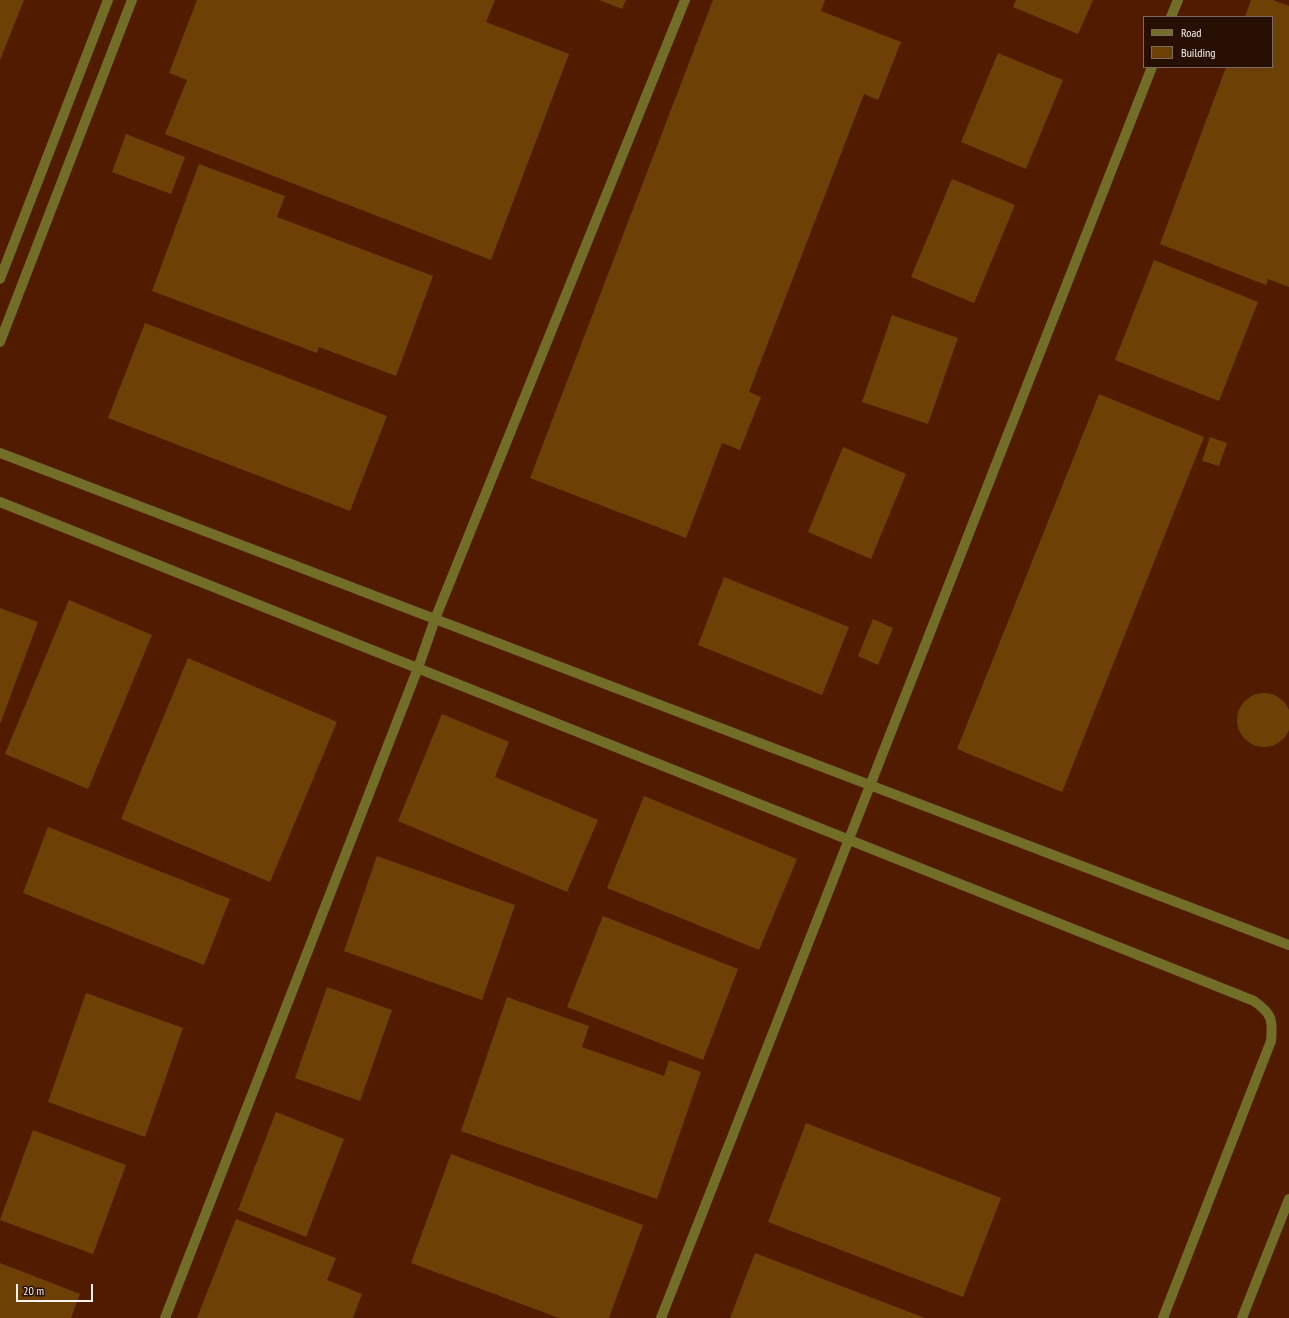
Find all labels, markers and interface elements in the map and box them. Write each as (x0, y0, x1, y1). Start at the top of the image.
legend (1143, 16, 1273, 68)
text: Road (1181, 25, 1201, 40)
text: Building (1181, 45, 1216, 60)
scale bar (18, 1276, 95, 1302)
text: 20 m (23, 1283, 44, 1298)

